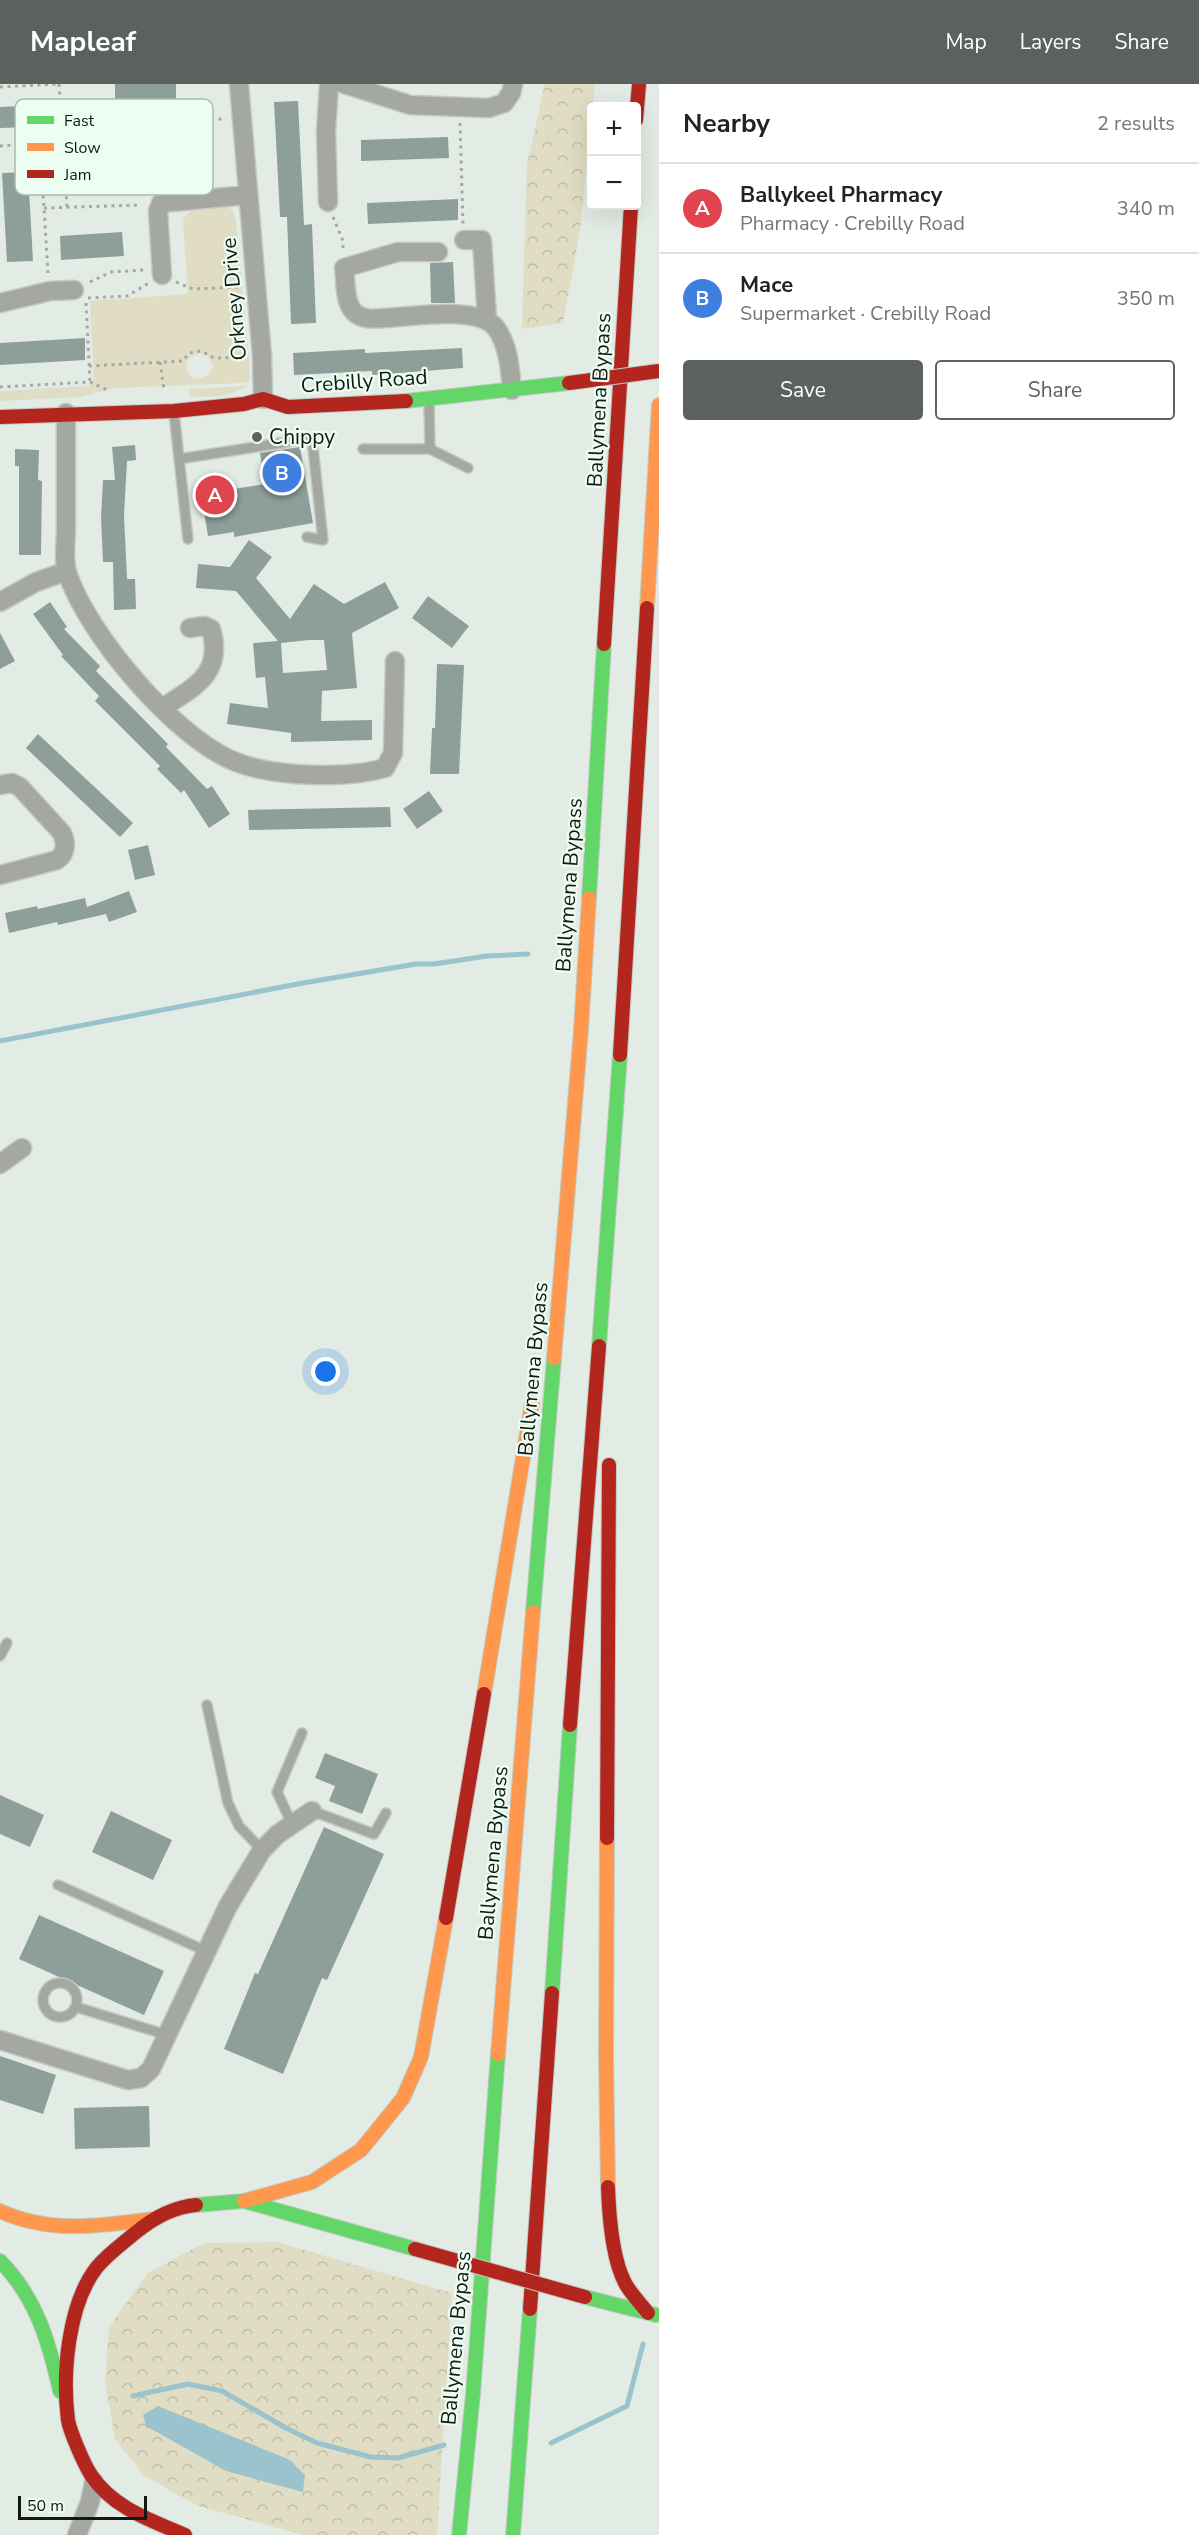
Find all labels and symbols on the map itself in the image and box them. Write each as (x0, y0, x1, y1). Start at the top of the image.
legend (15, 99, 213, 195)
text: Fast (64, 110, 95, 132)
text: Slow (64, 137, 101, 159)
text: Jam (63, 164, 91, 186)
street label: Orkney Drive (215, 236, 253, 362)
street label: Ballymena Bypass (580, 312, 618, 488)
street label: Crebilly Road (300, 363, 428, 399)
place label: Chippy (269, 423, 335, 451)
marker: Chippy (250, 430, 264, 444)
pin: B (262, 450, 302, 496)
pin: A (196, 472, 234, 518)
street label: Ballymena Bypass (549, 797, 589, 973)
street label: Ballymena Bypass (511, 1281, 555, 1457)
your location (311, 1357, 340, 1386)
street label: Ballymena Bypass (471, 1765, 515, 1941)
street label: Ballymena Bypass (434, 2250, 478, 2426)
scale bar (18, 2493, 147, 2520)

